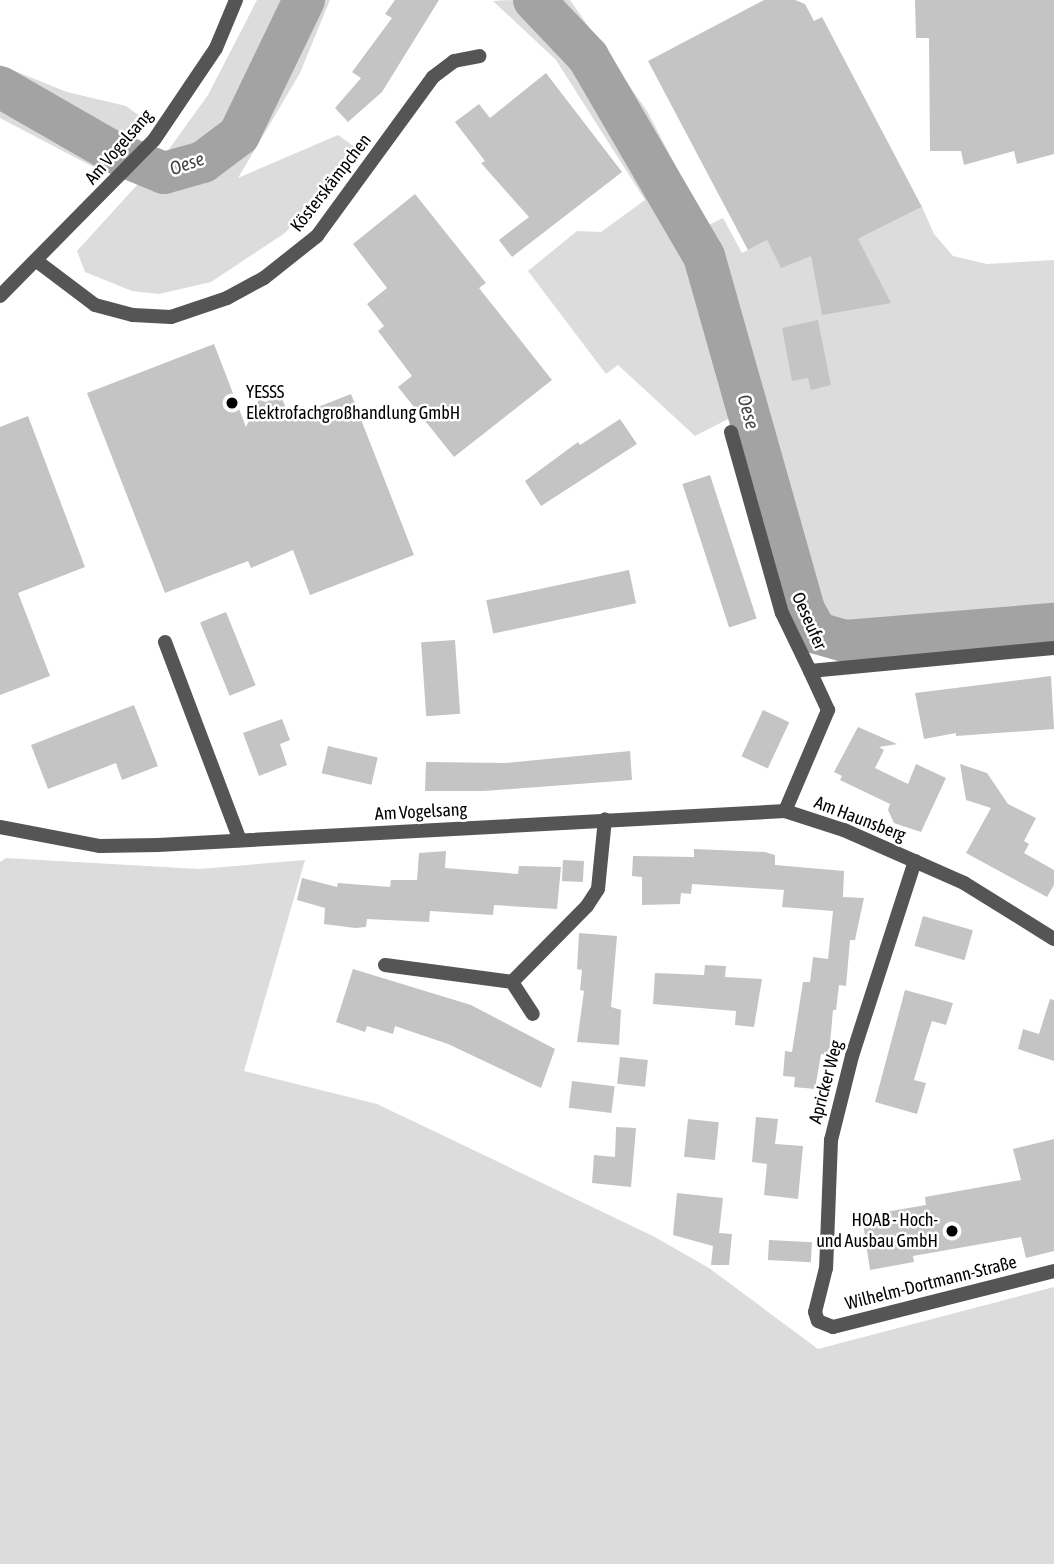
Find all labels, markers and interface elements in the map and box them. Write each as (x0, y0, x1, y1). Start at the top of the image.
street label: Am Vogelsang (81, 105, 157, 189)
street label: Kösterskämpchen (286, 130, 376, 236)
water label: Oese (167, 148, 207, 180)
place label: YESSS Elektrofachgroßhandlung GmbH (246, 382, 460, 424)
water label: Oese (732, 392, 764, 432)
marker: YESSS Elektrofachgroßhandlung GmbH (224, 395, 240, 411)
street label: Oeseufer (787, 589, 831, 653)
street label: Am Haunsberg (811, 792, 909, 846)
street label: Am Vogelsang (374, 799, 468, 825)
street label: Apricker Weg (805, 1038, 847, 1126)
place label: HOAB - Hoch- und Ausbau GmbH (816, 1210, 938, 1252)
marker: HOAB - Hoch- und Ausbau GmbH (944, 1223, 960, 1239)
street label: Wilhelm-Dortmann-Straße (843, 1251, 1019, 1315)

